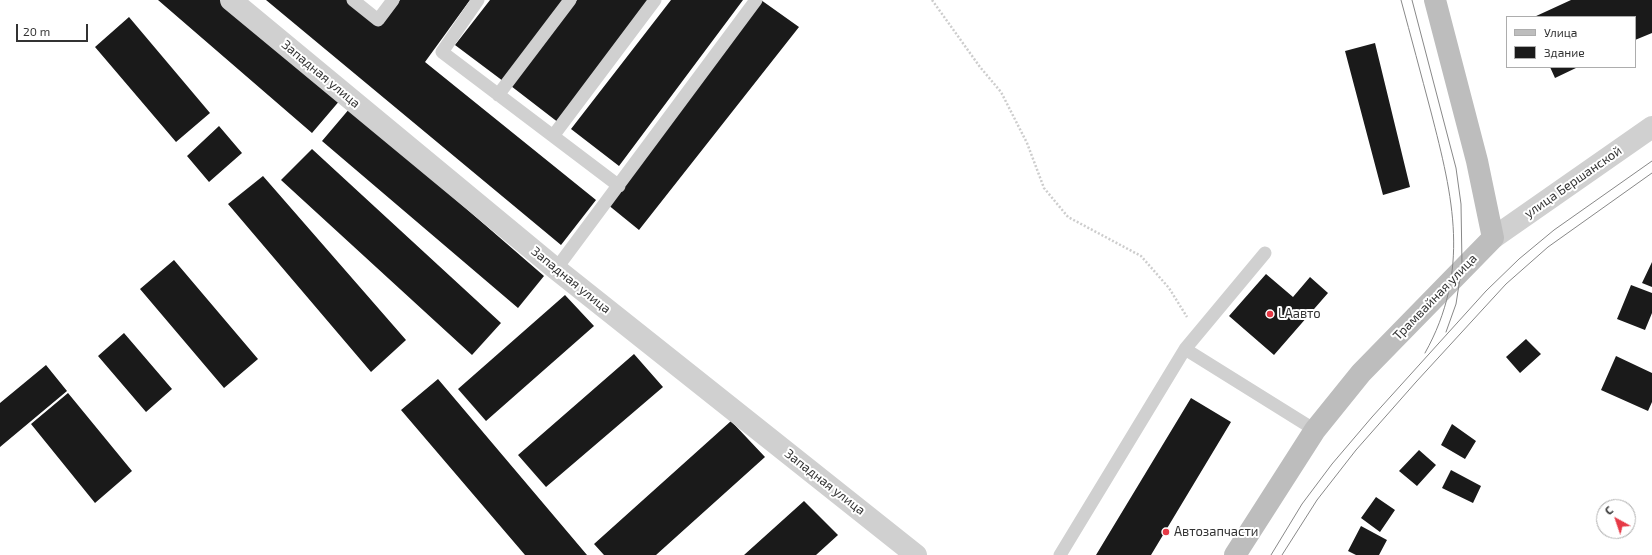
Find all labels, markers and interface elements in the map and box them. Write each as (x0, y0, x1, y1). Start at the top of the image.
scale bar (18, 16, 90, 42)
legend (1506, 16, 1636, 68)
text: 20 m (23, 24, 50, 38)
text: Улица (1544, 25, 1577, 39)
street label: Западная улица (279, 37, 363, 111)
text: Здание (1544, 45, 1585, 59)
street label: улица Бершанской (1521, 143, 1625, 221)
street label: Западная улица (528, 243, 614, 317)
street label: Трамвайная улица (1390, 251, 1480, 343)
place label: LAавто (1278, 306, 1321, 322)
marker: LAавто (1265, 309, 1275, 319)
street label: Западная улица (782, 446, 868, 518)
north arrow (1596, 499, 1636, 539)
text: С (1602, 503, 1615, 517)
place label: Автозапчасти (1174, 524, 1258, 540)
marker: Автозапчасти (1161, 527, 1171, 537)

